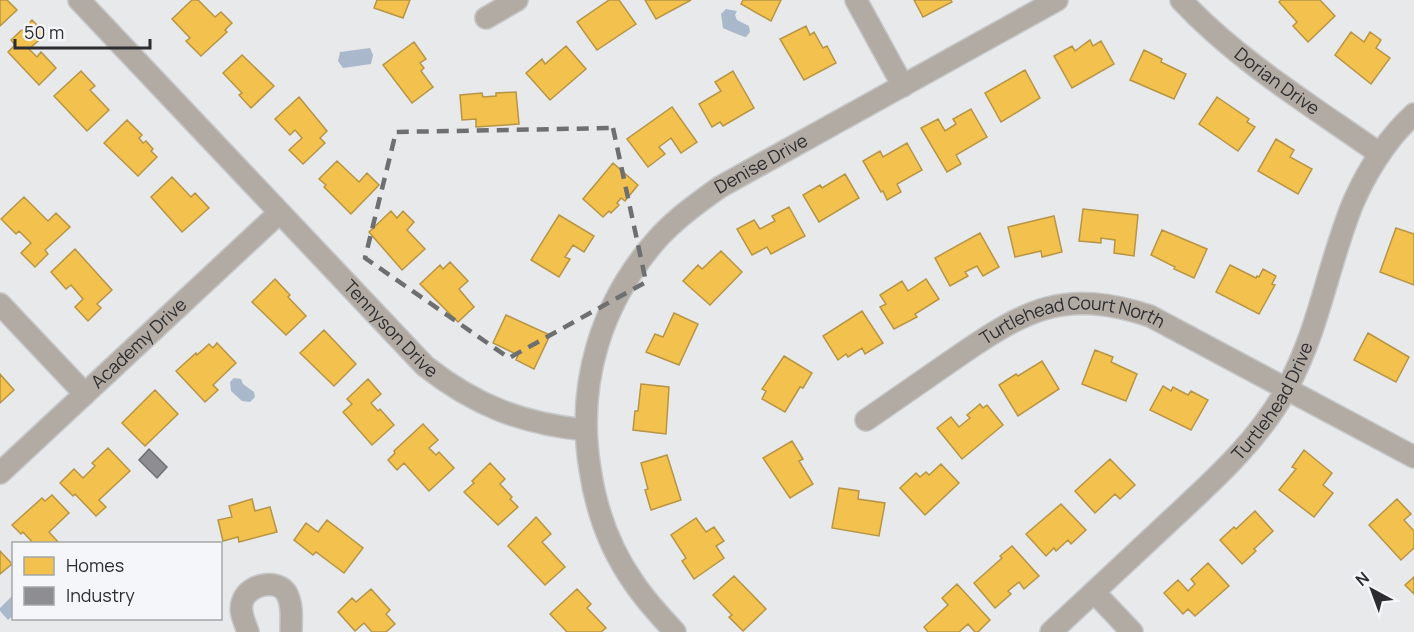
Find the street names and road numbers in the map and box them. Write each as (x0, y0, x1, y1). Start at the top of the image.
street label: Dorian Drive (1230, 41, 1325, 120)
street label: Denise Drive (710, 128, 812, 199)
street label: Tennyson Drive (339, 274, 443, 383)
street label: Turtlehead Court North (975, 290, 1170, 350)
street label: Academy Drive (85, 292, 191, 393)
street label: Turtlehead Drive (1226, 338, 1318, 465)

